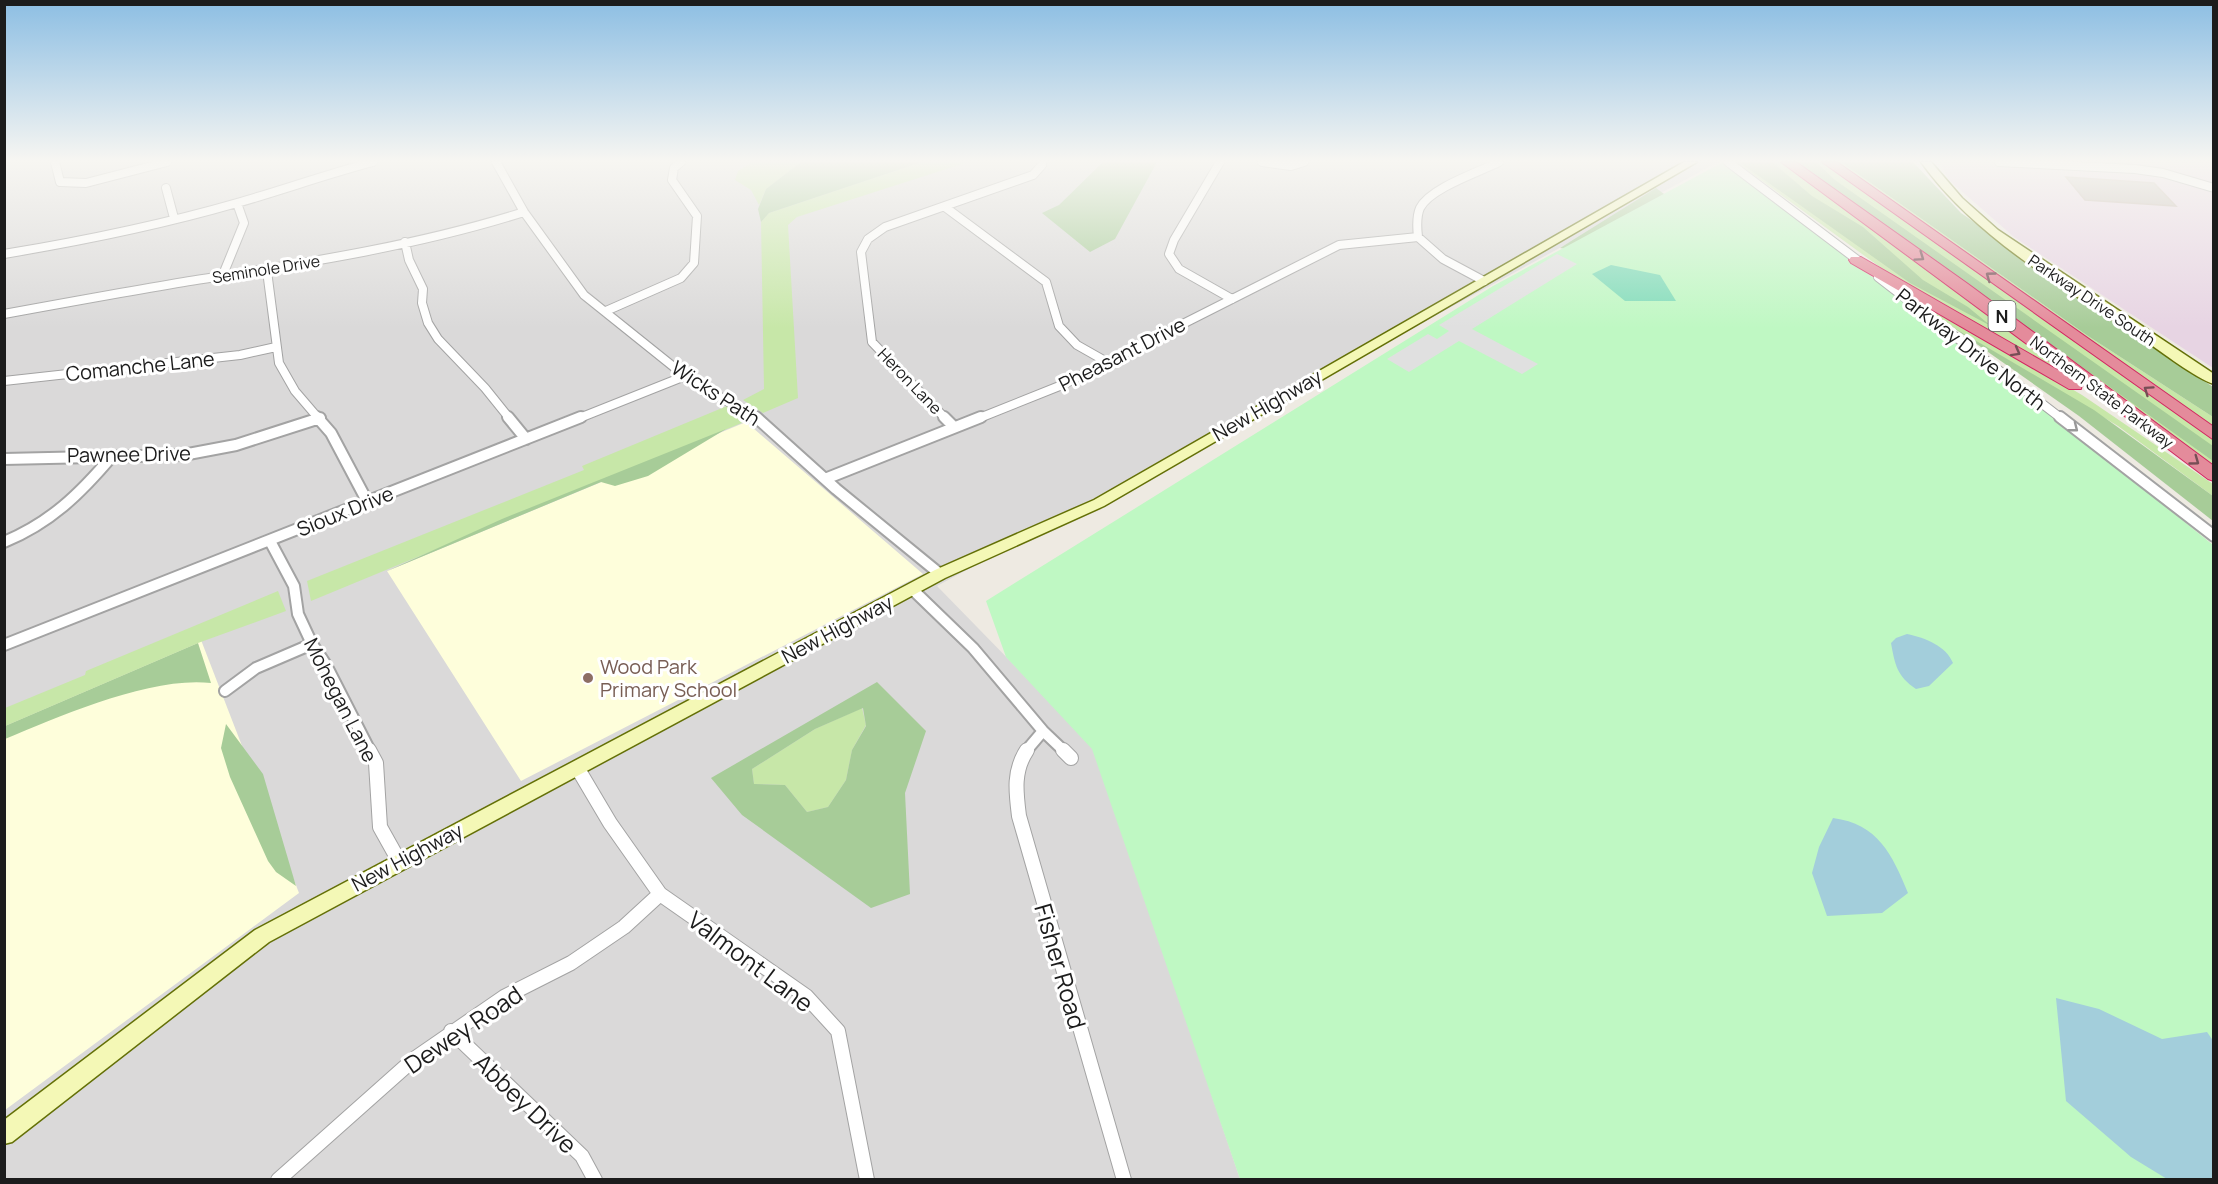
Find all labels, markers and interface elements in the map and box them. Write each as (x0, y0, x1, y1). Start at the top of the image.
street label: Parkway Drive South (2024, 249, 2160, 351)
street label: Seminole Drive (211, 250, 321, 288)
one-way arrow (1914, 250, 1925, 261)
one-way arrow (1985, 272, 1996, 283)
street label: Parkway Drive North (1891, 282, 2051, 416)
road number: N (1988, 301, 2016, 331)
street label: Pheasant Drive (1054, 310, 1190, 398)
street label: Northern State Parkway (2026, 331, 2179, 454)
street label: Heron Lane (873, 343, 947, 419)
one-way arrow (2010, 344, 2020, 356)
street label: Comanche Lane (64, 345, 216, 387)
street label: Wicks Path (666, 354, 766, 432)
street label: New Highway (1207, 363, 1327, 447)
one-way arrow (2144, 386, 2155, 397)
one-way arrow (2067, 421, 2078, 432)
street label: Pawnee Drive (67, 439, 191, 469)
one-way arrow (2188, 454, 2199, 465)
street label: Sioux Drive (293, 479, 397, 543)
street label: New Highway (777, 588, 898, 670)
street label: Mohegan Lane (298, 633, 384, 767)
place label: Wood Park Primary School (600, 653, 737, 703)
marker: Wood Park Primary School (581, 671, 595, 685)
street label: New Highway (347, 816, 468, 898)
street label: Fisher Road (1027, 899, 1095, 1033)
street label: Valmont Lane (681, 903, 821, 1019)
street label: Dewey Road (398, 977, 528, 1081)
street label: Abbey Drive (467, 1046, 585, 1160)

